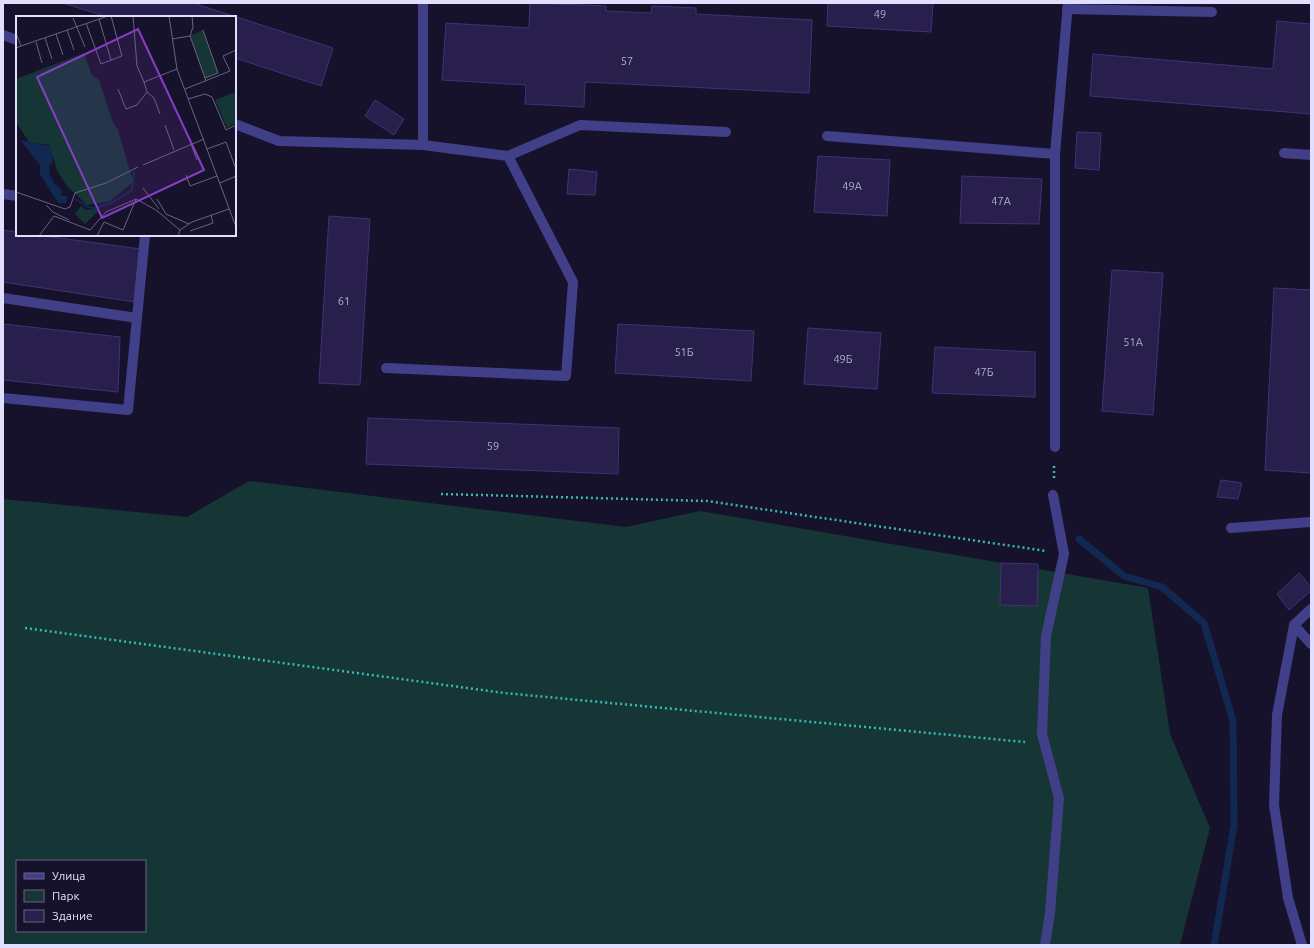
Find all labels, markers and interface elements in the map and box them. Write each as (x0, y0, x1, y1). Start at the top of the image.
house number: 49 (874, 8, 886, 20)
inset map (16, 16, 236, 236)
house number: 57 (621, 55, 633, 67)
house number: 49А (842, 180, 863, 192)
house number: 47А (991, 195, 1012, 207)
house number: 61 (338, 295, 350, 307)
house number: 51А (1123, 336, 1144, 348)
house number: 51Б (674, 346, 694, 358)
house number: 49Б (833, 353, 853, 365)
house number: 47Б (974, 366, 994, 378)
house number: 59 (487, 440, 499, 452)
legend (16, 860, 146, 932)
text: Улица (52, 869, 85, 882)
text: Парк (52, 889, 80, 902)
text: Здание (52, 909, 93, 922)

